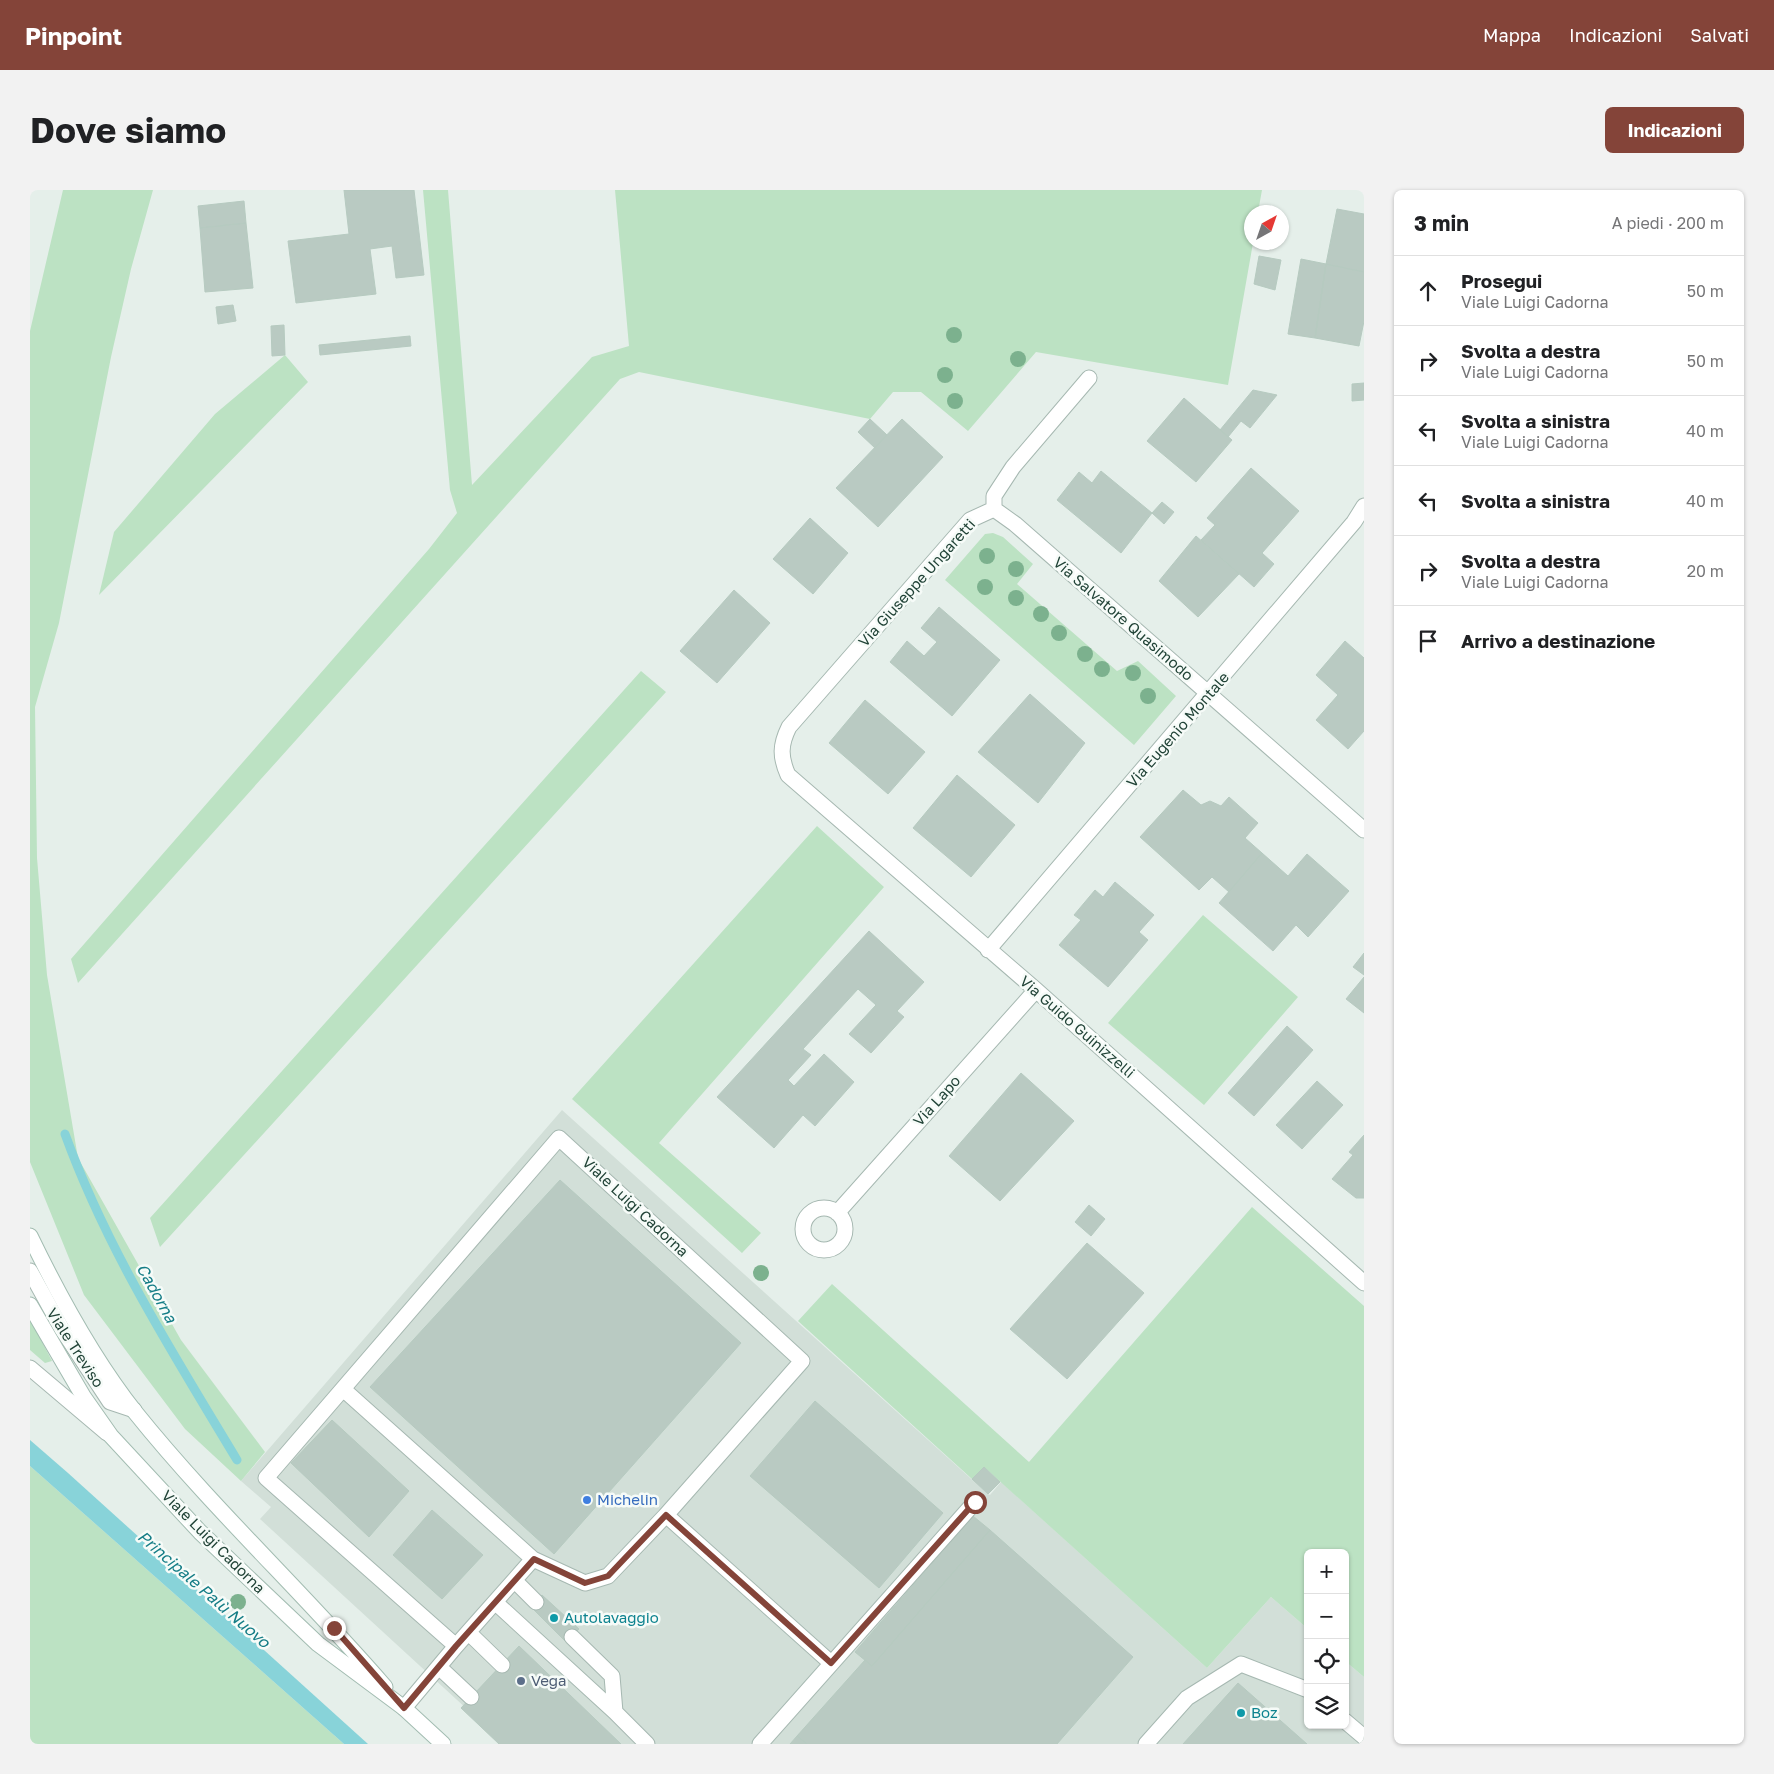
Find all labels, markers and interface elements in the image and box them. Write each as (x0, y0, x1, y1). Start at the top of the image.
text: Pinpoint (25, 21, 122, 50)
text: Mappa (1483, 24, 1541, 46)
text: Indicazioni (1569, 24, 1662, 46)
text: Salvati (1690, 24, 1749, 46)
button: Indicazioni (1605, 107, 1744, 153)
text: Dove siamo (30, 109, 226, 151)
north arrow (1244, 205, 1289, 250)
text: 3 min (1414, 210, 1469, 236)
text: A piedi · 200 m (1612, 213, 1724, 233)
text: Prosegui (1461, 269, 1542, 292)
icon: ahead (1414, 277, 1442, 305)
text: 50 m (1687, 281, 1724, 301)
text: Viale Luigi Cadorna (1461, 292, 1609, 312)
text: Svolta a destra (1461, 339, 1600, 362)
icon: right (1414, 347, 1442, 375)
text: 50 m (1687, 351, 1724, 371)
text: Viale Luigi Cadorna (1461, 362, 1609, 382)
text: Svolta a sinistra (1461, 409, 1610, 432)
icon: left (1414, 417, 1442, 445)
text: 40 m (1686, 421, 1724, 441)
text: Viale Luigi Cadorna (1461, 432, 1609, 452)
icon: left (1414, 487, 1442, 515)
text: Svolta a sinistra (1461, 489, 1610, 512)
text: 40 m (1686, 491, 1724, 511)
street label: Via Giuseppe Ungaretti (854, 515, 978, 650)
text: Svolta a destra (1461, 549, 1600, 572)
street label: Via Salvatore Quasimodo (1050, 553, 1197, 684)
icon: right (1414, 557, 1442, 585)
text: 20 m (1687, 561, 1724, 581)
text: Viale Luigi Cadorna (1461, 572, 1609, 592)
icon: arrive (1414, 627, 1442, 655)
text: Arrivo a destinazione (1461, 629, 1655, 652)
street label: Via Eugenio Montale (1122, 668, 1233, 791)
street label: Via Guido Guinizzelli (1016, 971, 1139, 1081)
street label: Via Lapo (909, 1071, 964, 1129)
street label: Viale Luigi Cadorna (579, 1152, 692, 1260)
water label: Cadorna (133, 1260, 182, 1327)
street label: Viale Treviso (43, 1304, 108, 1391)
street label: Viale Luigi Cadorna (158, 1486, 269, 1597)
place label: Michelin (597, 1490, 658, 1508)
route start (964, 1491, 987, 1514)
marker: Michelin (581, 1494, 593, 1506)
water label: Principale Palù Nuovo (134, 1526, 275, 1653)
map controls (1304, 1549, 1349, 1729)
button: + (1304, 1549, 1349, 1594)
button: − (1304, 1594, 1349, 1639)
place label: Autolavaggio (564, 1608, 659, 1626)
marker: Autolavaggio (548, 1612, 560, 1624)
route end (323, 1617, 346, 1640)
button: locate (1304, 1639, 1349, 1684)
place label: Vega (531, 1671, 567, 1689)
marker: Vega (515, 1675, 527, 1687)
button: layers (1304, 1684, 1349, 1729)
place label: Boz (1251, 1703, 1278, 1721)
marker: Boz (1235, 1707, 1247, 1719)

